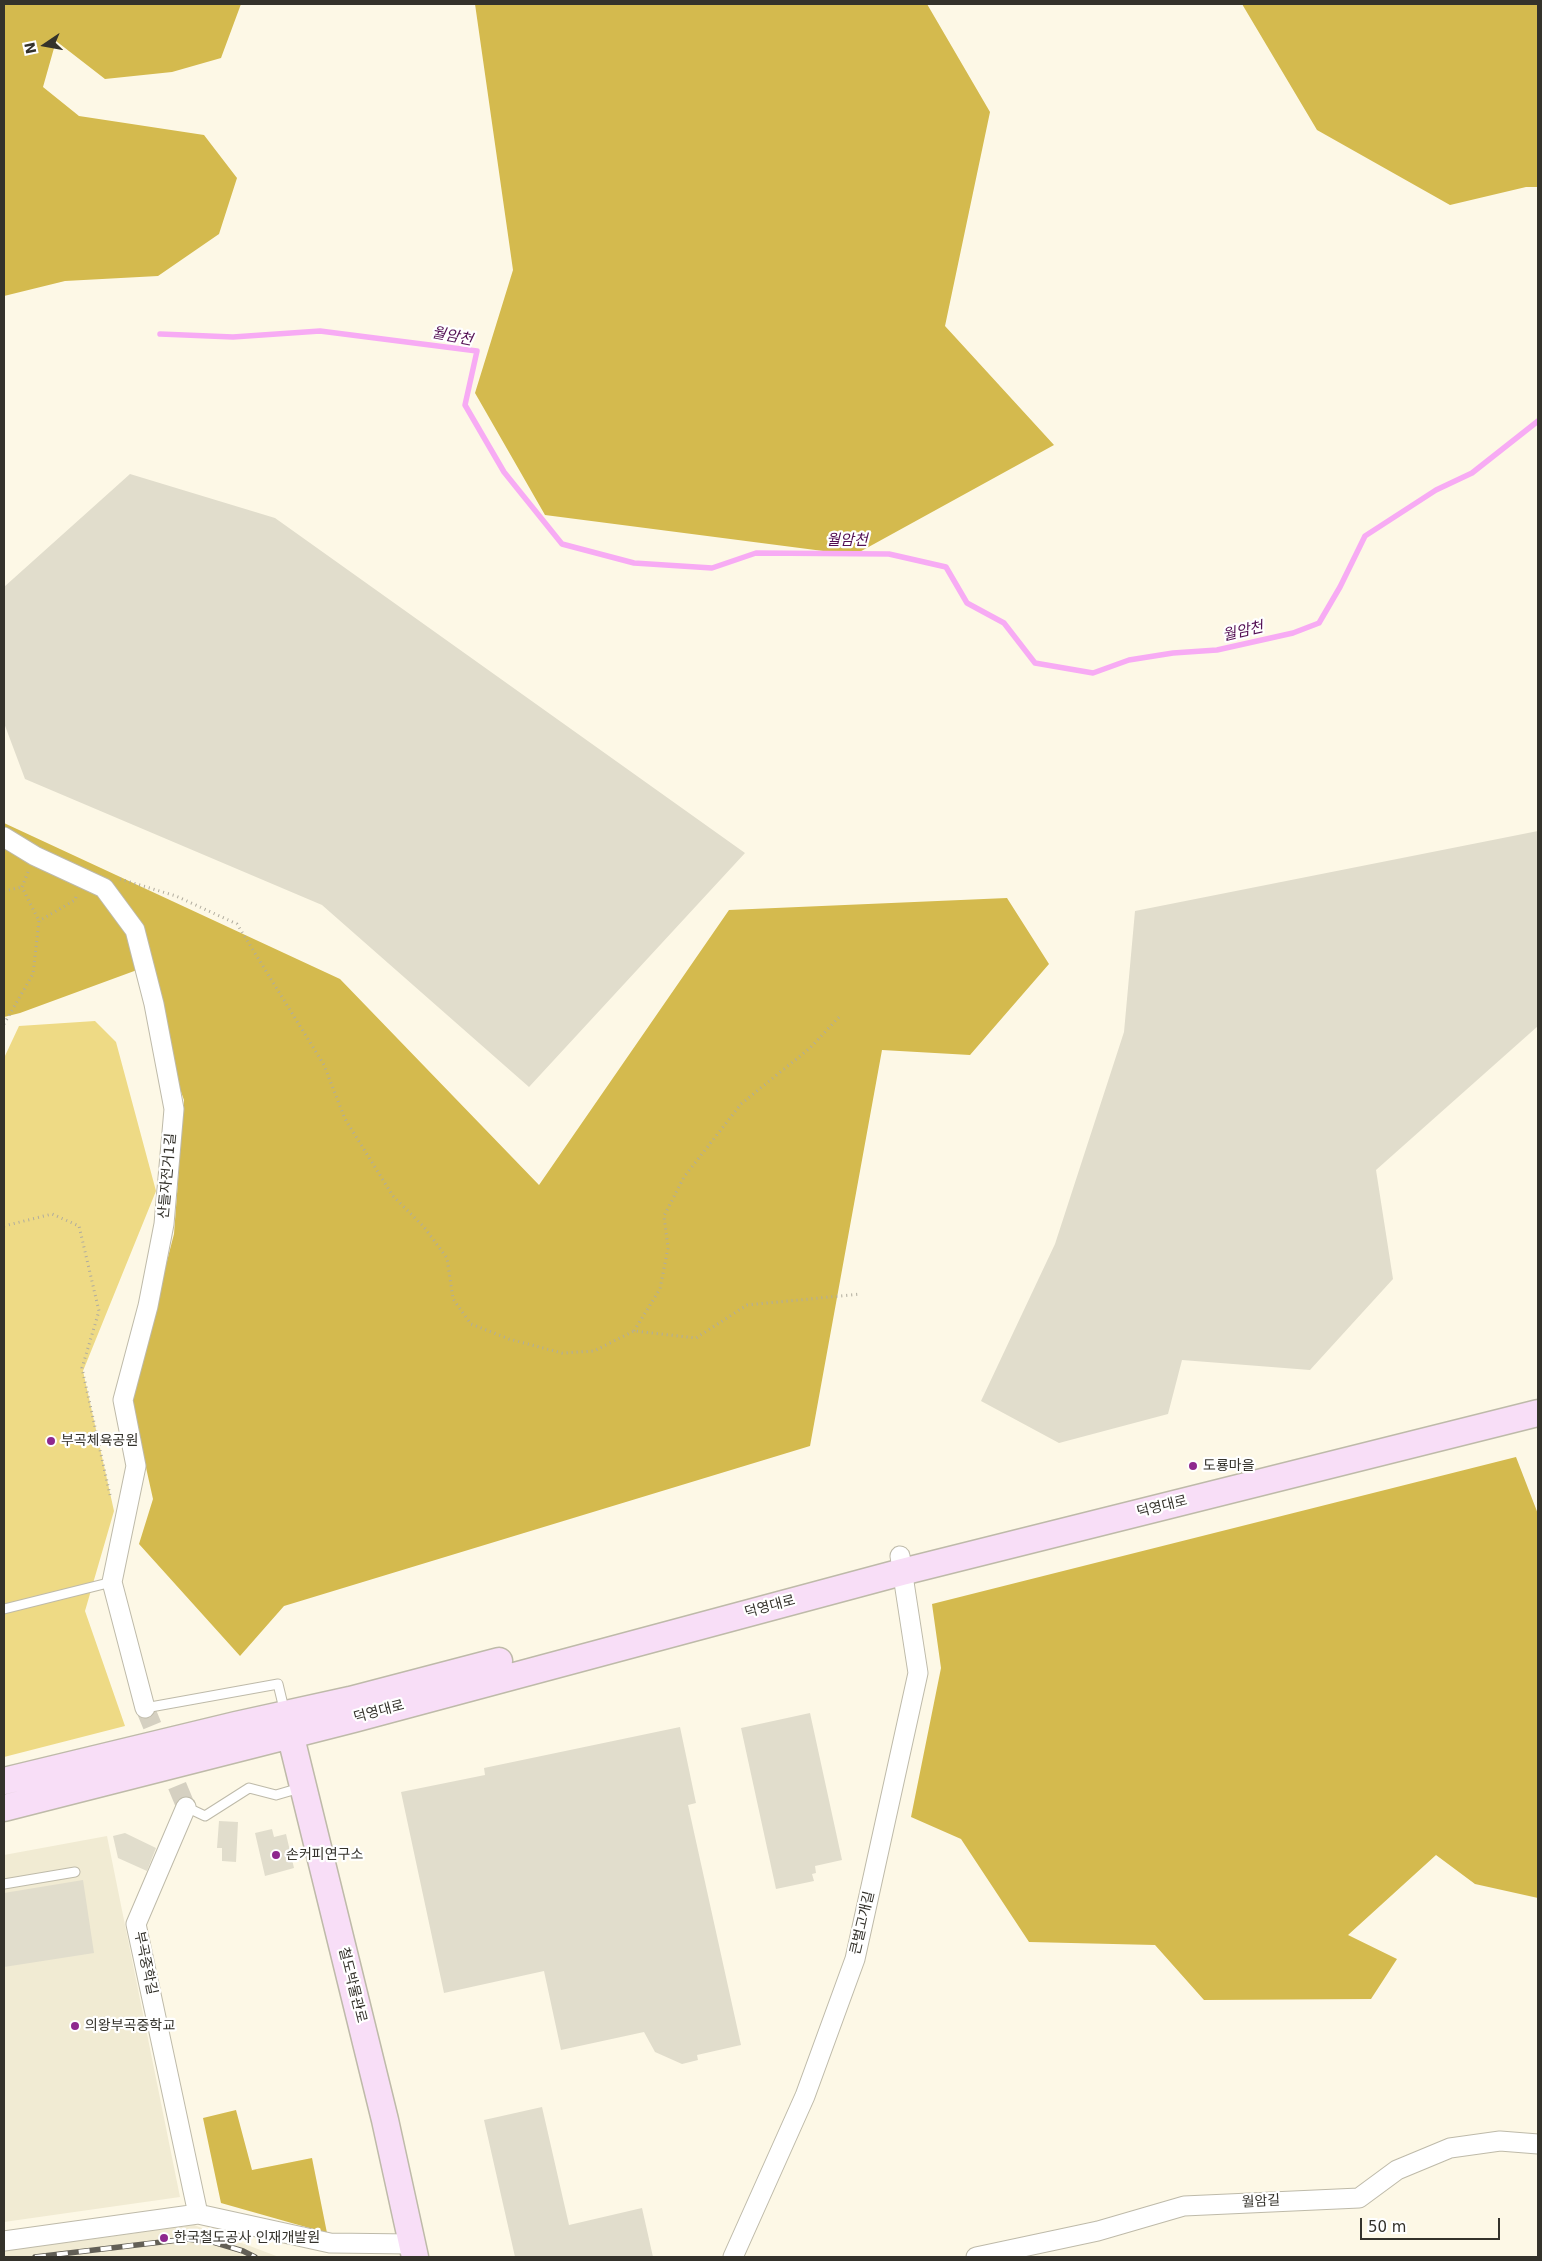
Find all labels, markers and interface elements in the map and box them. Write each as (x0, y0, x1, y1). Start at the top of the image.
north arrow (20, 20, 70, 70)
text: N (21, 41, 39, 56)
water label: 월암천 (430, 324, 474, 350)
water label: 월암천 (826, 532, 868, 550)
water label: 월암천 (1221, 619, 1265, 645)
street label: 산들자전거1길 (156, 1132, 180, 1220)
place label: 부곡체육공원 (61, 1433, 138, 1449)
marker: 부곡체육공원 (45, 1435, 57, 1447)
place label: 도룡마을 (1203, 1458, 1255, 1474)
marker: 도룡마을 (1187, 1460, 1199, 1472)
street label: 덕영대로 (1135, 1493, 1189, 1521)
street label: 덕영대로 (743, 1592, 797, 1622)
street label: 덕영대로 (352, 1697, 406, 1727)
place label: 손커피연구소 (286, 1847, 363, 1863)
marker: 손커피연구소 (270, 1849, 282, 1861)
street label: 큰벌고개길 (848, 1890, 878, 1956)
street label: 부곡중학길 (130, 1930, 160, 1996)
street label: 철도박물관로 (335, 1945, 369, 2025)
place label: 의왕부곡중학교 (85, 2018, 175, 2034)
marker: 의왕부곡중학교 (69, 2020, 81, 2032)
street label: 월암길 (1241, 2193, 1281, 2211)
scale bar (1362, 2208, 1502, 2240)
text: 50 m (1368, 2218, 1406, 2236)
place label: 한국철도공사 인재개발원 (174, 2230, 320, 2246)
marker: 한국철도공사 인재개발원 (158, 2232, 170, 2244)

